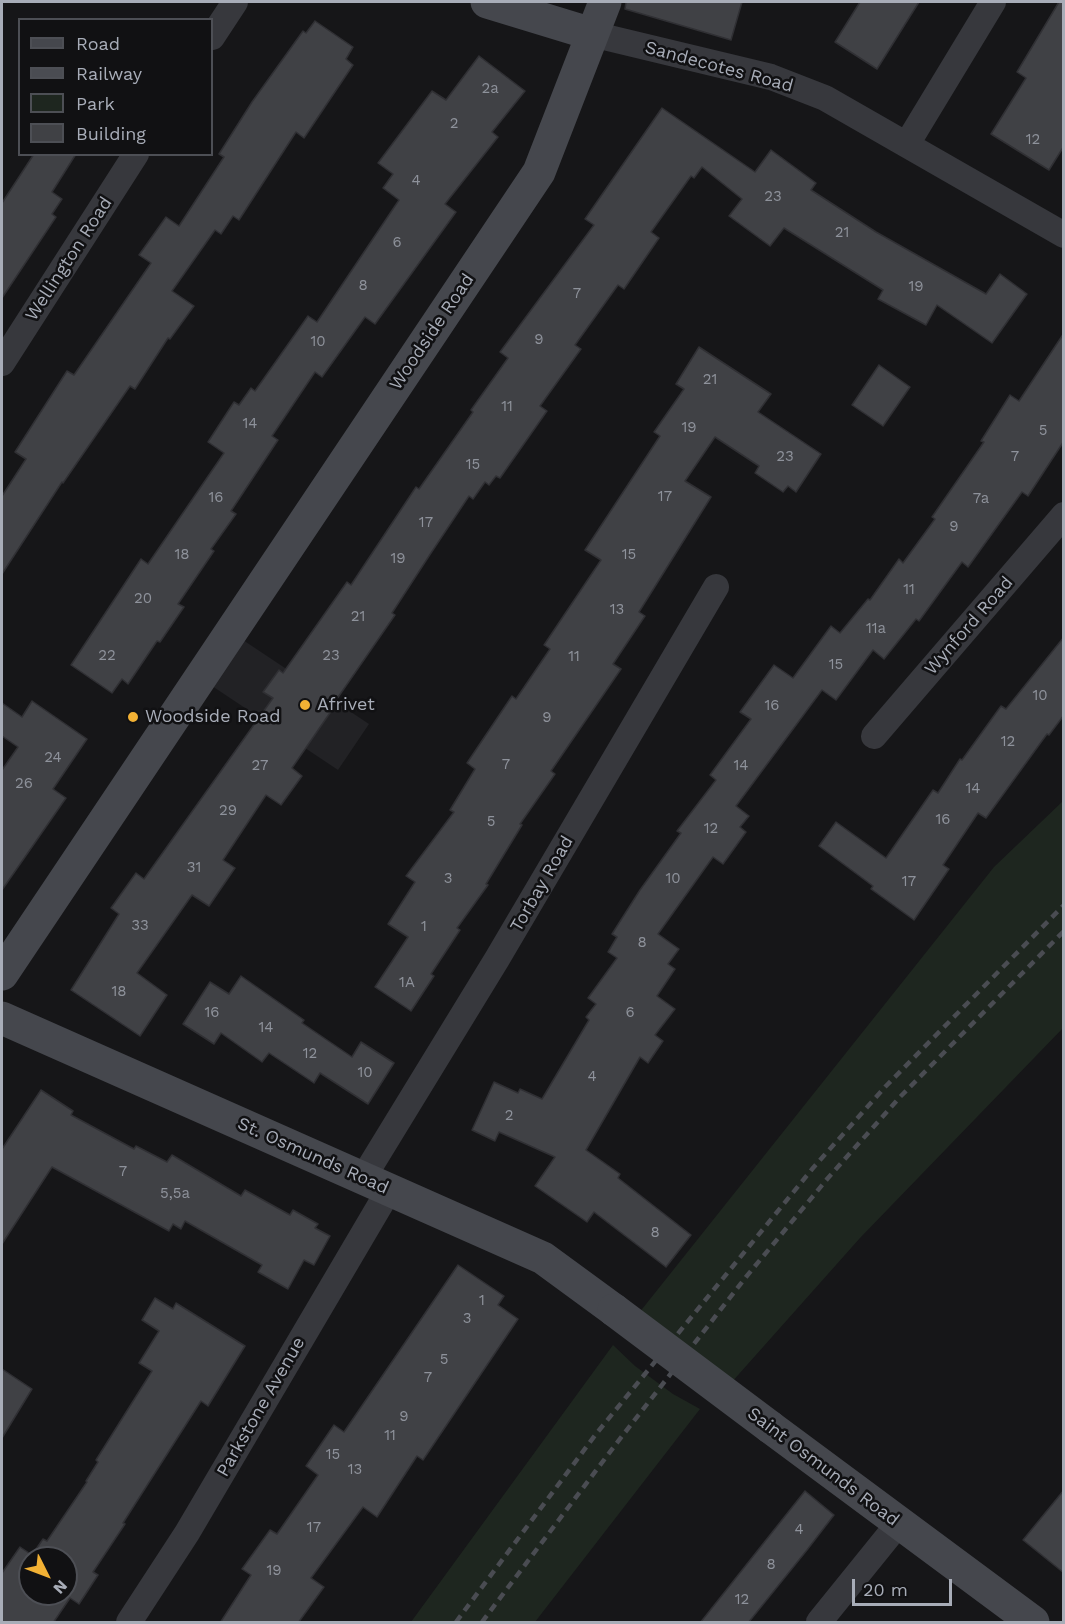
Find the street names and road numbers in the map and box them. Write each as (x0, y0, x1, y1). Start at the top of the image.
street label: Sandecotes Road (643, 37, 795, 97)
street label: Wellington Road (21, 193, 117, 325)
street label: Woodside Road (385, 270, 479, 394)
street label: Wynford Road (920, 572, 1018, 680)
street label: Torbay Road (506, 832, 578, 936)
street label: St. Osmunds Road (234, 1113, 392, 1199)
street label: Parkstone Avenue (212, 1333, 310, 1481)
street label: Saint Osmunds Road (743, 1403, 903, 1531)

